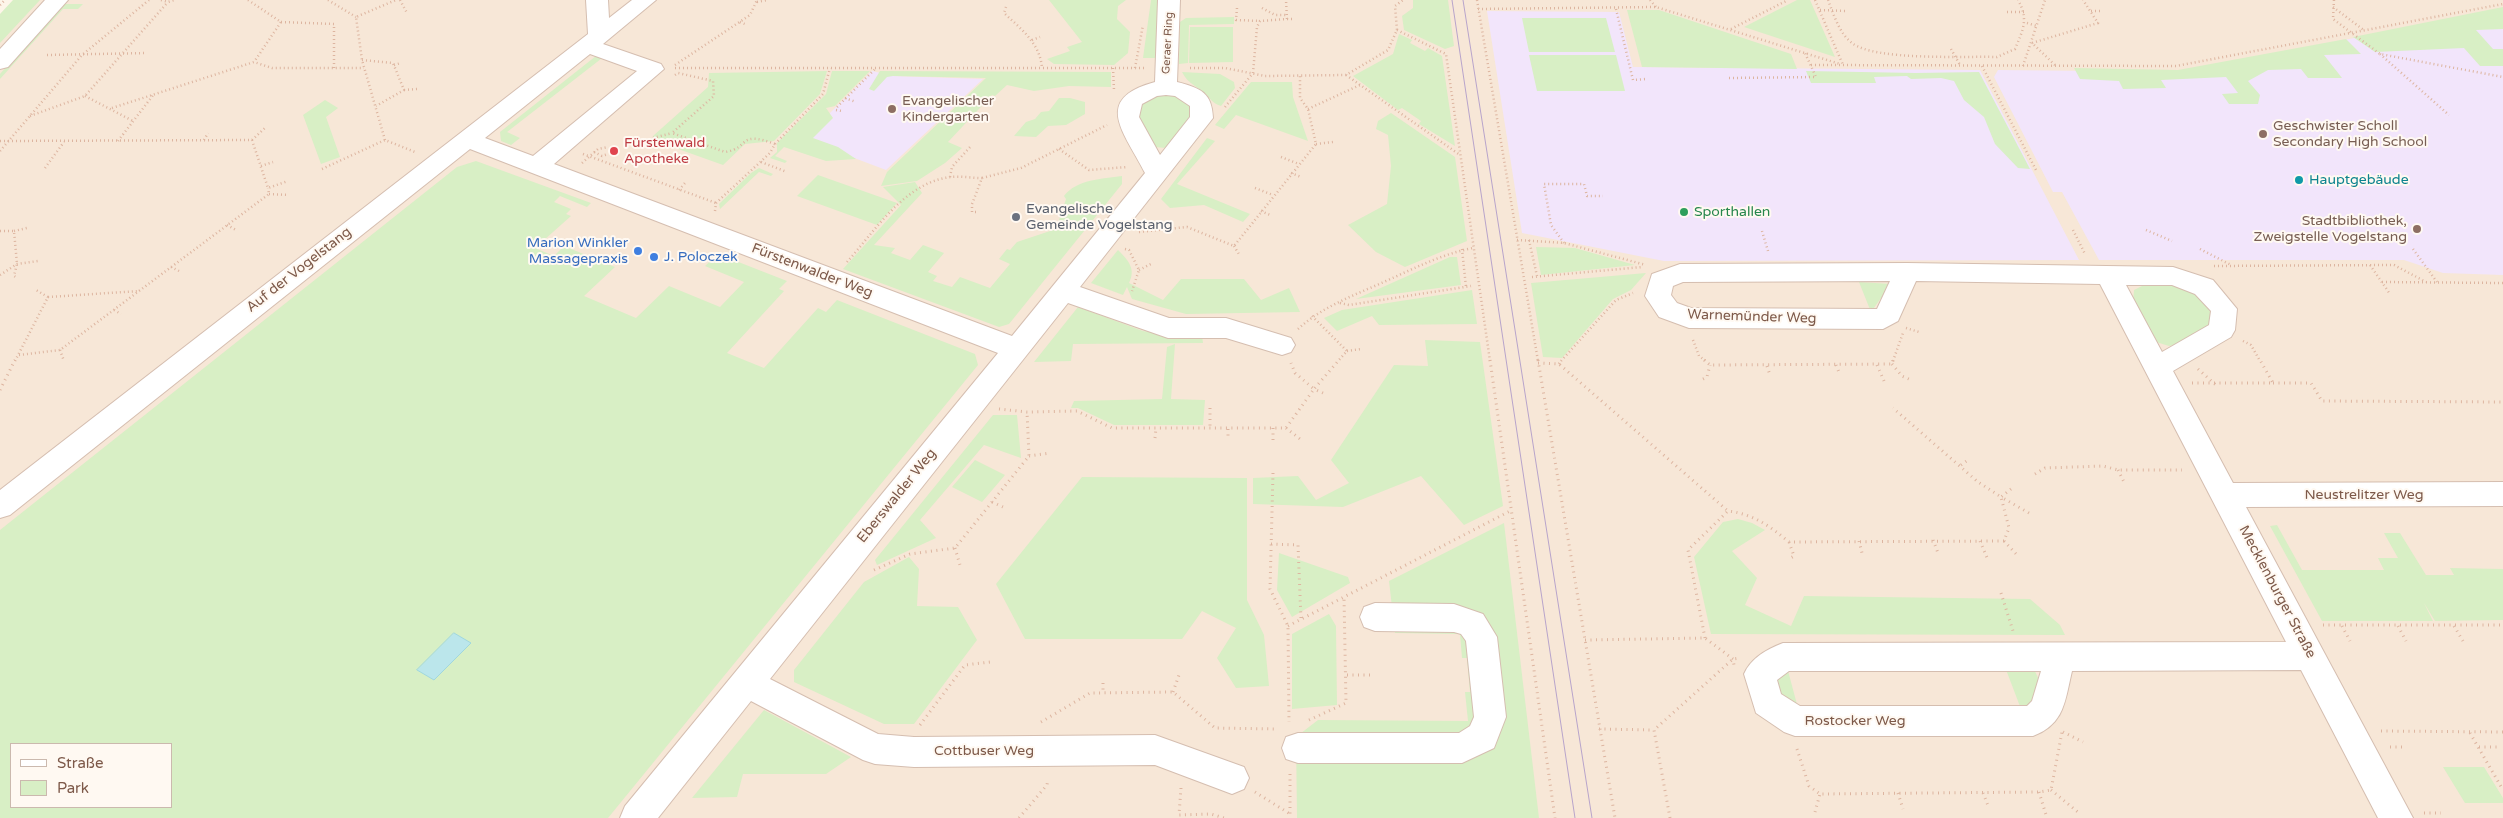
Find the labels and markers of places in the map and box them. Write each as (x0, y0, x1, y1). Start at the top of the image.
place label: Evangelischer Kindergarten (902, 93, 994, 125)
marker: Evangelischer Kindergarten (886, 103, 898, 115)
place label: Geschwister Scholl Secondary High School (2273, 118, 2427, 150)
marker: Geschwister Scholl Secondary High School (2257, 128, 2269, 140)
place label: Fürstenwald Apotheke (624, 135, 705, 168)
marker: Fürstenwald Apotheke (608, 145, 620, 157)
place label: Hauptgebäude (2309, 172, 2409, 188)
marker: Hauptgebäude (2293, 174, 2305, 186)
place label: Evangelische Gemeinde Vogelstang (1026, 201, 1173, 233)
place label: Sporthallen (1694, 204, 1770, 220)
marker: Sporthallen (1678, 206, 1690, 218)
marker: Evangelische Gemeinde Vogelstang (1010, 211, 1022, 223)
place label: Stadtbibliothek, Zweigstelle Vogelstang (2254, 213, 2407, 246)
marker: Stadtbibliothek, Zweigstelle Vogelstang (2411, 223, 2423, 235)
place label: Marion Winkler Massagepraxis (527, 235, 628, 268)
marker: Marion Winkler Massagepraxis (632, 245, 644, 257)
place label: J. Poloczek (664, 249, 738, 265)
marker: J. Poloczek (648, 251, 660, 263)

